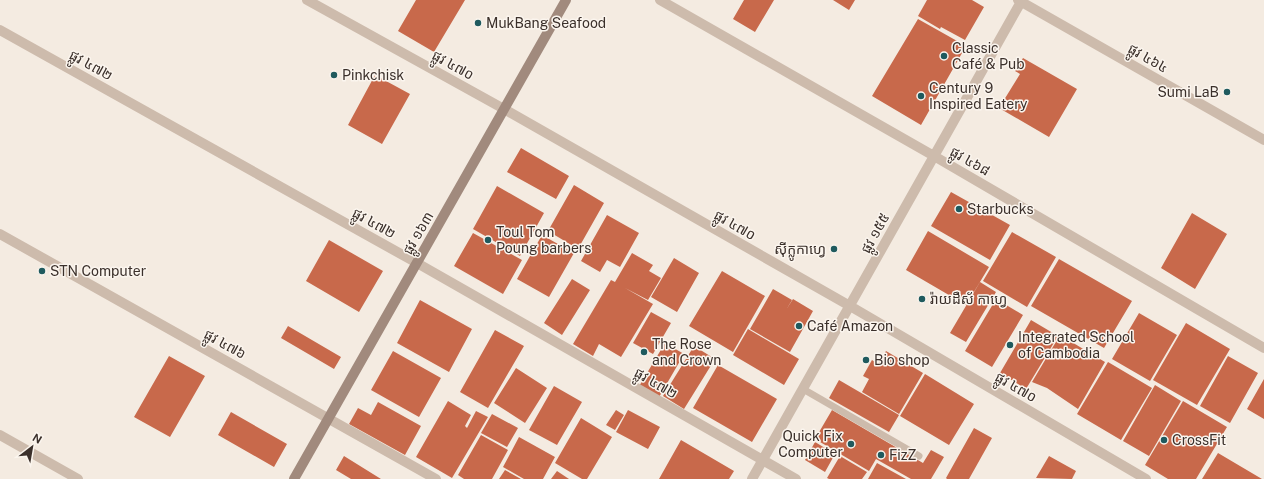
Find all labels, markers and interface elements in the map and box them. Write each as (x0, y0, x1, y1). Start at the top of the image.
place label: MukBang Seafood (486, 15, 606, 31)
marker: MukBang Seafood (473, 18, 483, 28)
place label: Classic Café & Pub (952, 40, 1025, 72)
street label: ផ្លូវ ៤៦៤ (1123, 40, 1171, 79)
street label: ផ្លូវ ៤៧២ (64, 47, 116, 87)
street label: ផ្លូវ ៤៧០ (427, 47, 477, 87)
marker: Classic Café & Pub (939, 51, 949, 61)
place label: Pinkchisk (342, 67, 404, 83)
marker: Pinkchisk (329, 70, 339, 80)
place label: Century 9 Inspired Eatery (929, 80, 1028, 112)
place label: Sumi LaB (1157, 84, 1219, 100)
marker: Sumi LaB (1222, 87, 1232, 97)
marker: Century 9 Inspired Eatery (916, 91, 926, 101)
street label: ផ្លូវ ៤៦៨ (945, 143, 993, 182)
place label: Starbucks (967, 201, 1033, 217)
marker: Starbucks (954, 204, 964, 214)
street label: ផ្លូវ ៤៧២ (347, 205, 399, 245)
street label: ផ្លូវ ៤៧០ (709, 207, 759, 247)
street label: ផ្លូវ ១៦៣ (399, 209, 440, 259)
street label: ផ្លូវ ១៥៥ (857, 210, 896, 258)
place label: Toul Tom Poung barbers (496, 224, 591, 256)
marker: Toul Tom Poung barbers (483, 235, 493, 245)
place label: ស៊ីក្លូកាហ្វេ (774, 241, 826, 261)
marker: ស៊ីក្លូកាហ្វេ (829, 244, 839, 254)
place label: STN Computer (50, 263, 146, 279)
marker: STN Computer (37, 266, 47, 276)
place label: រ៉ាយដឺស័ កាហ្វេ (930, 291, 1007, 308)
marker: រ៉ាយដឺស័ កាហ្វេ (917, 294, 927, 304)
place label: Café Amazon (807, 318, 893, 334)
marker: Café Amazon (794, 321, 804, 331)
street label: ផ្លូវ ៤៧៦ (199, 326, 249, 366)
place label: Integrated School of Cambodia (1018, 329, 1134, 361)
place label: The Rose and Crown (652, 336, 721, 368)
marker: Integrated School of Cambodia (1005, 340, 1015, 350)
marker: The Rose and Crown (639, 347, 649, 357)
place label: Bio shop (874, 352, 930, 368)
marker: Bio shop (861, 355, 871, 365)
street label: ផ្លូវ ៤៧២ (629, 364, 680, 405)
street label: ផ្លូវ ៤៧០ (990, 369, 1040, 409)
north arrow (12, 427, 52, 467)
place label: Quick Fix Computer (778, 428, 843, 460)
text: N (30, 431, 44, 446)
place label: CrossFit (1172, 432, 1226, 448)
marker: CrossFit (1159, 435, 1169, 445)
marker: Quick Fix Computer (846, 439, 856, 449)
place label: FizZ (889, 447, 917, 463)
marker: FizZ (876, 450, 886, 460)

